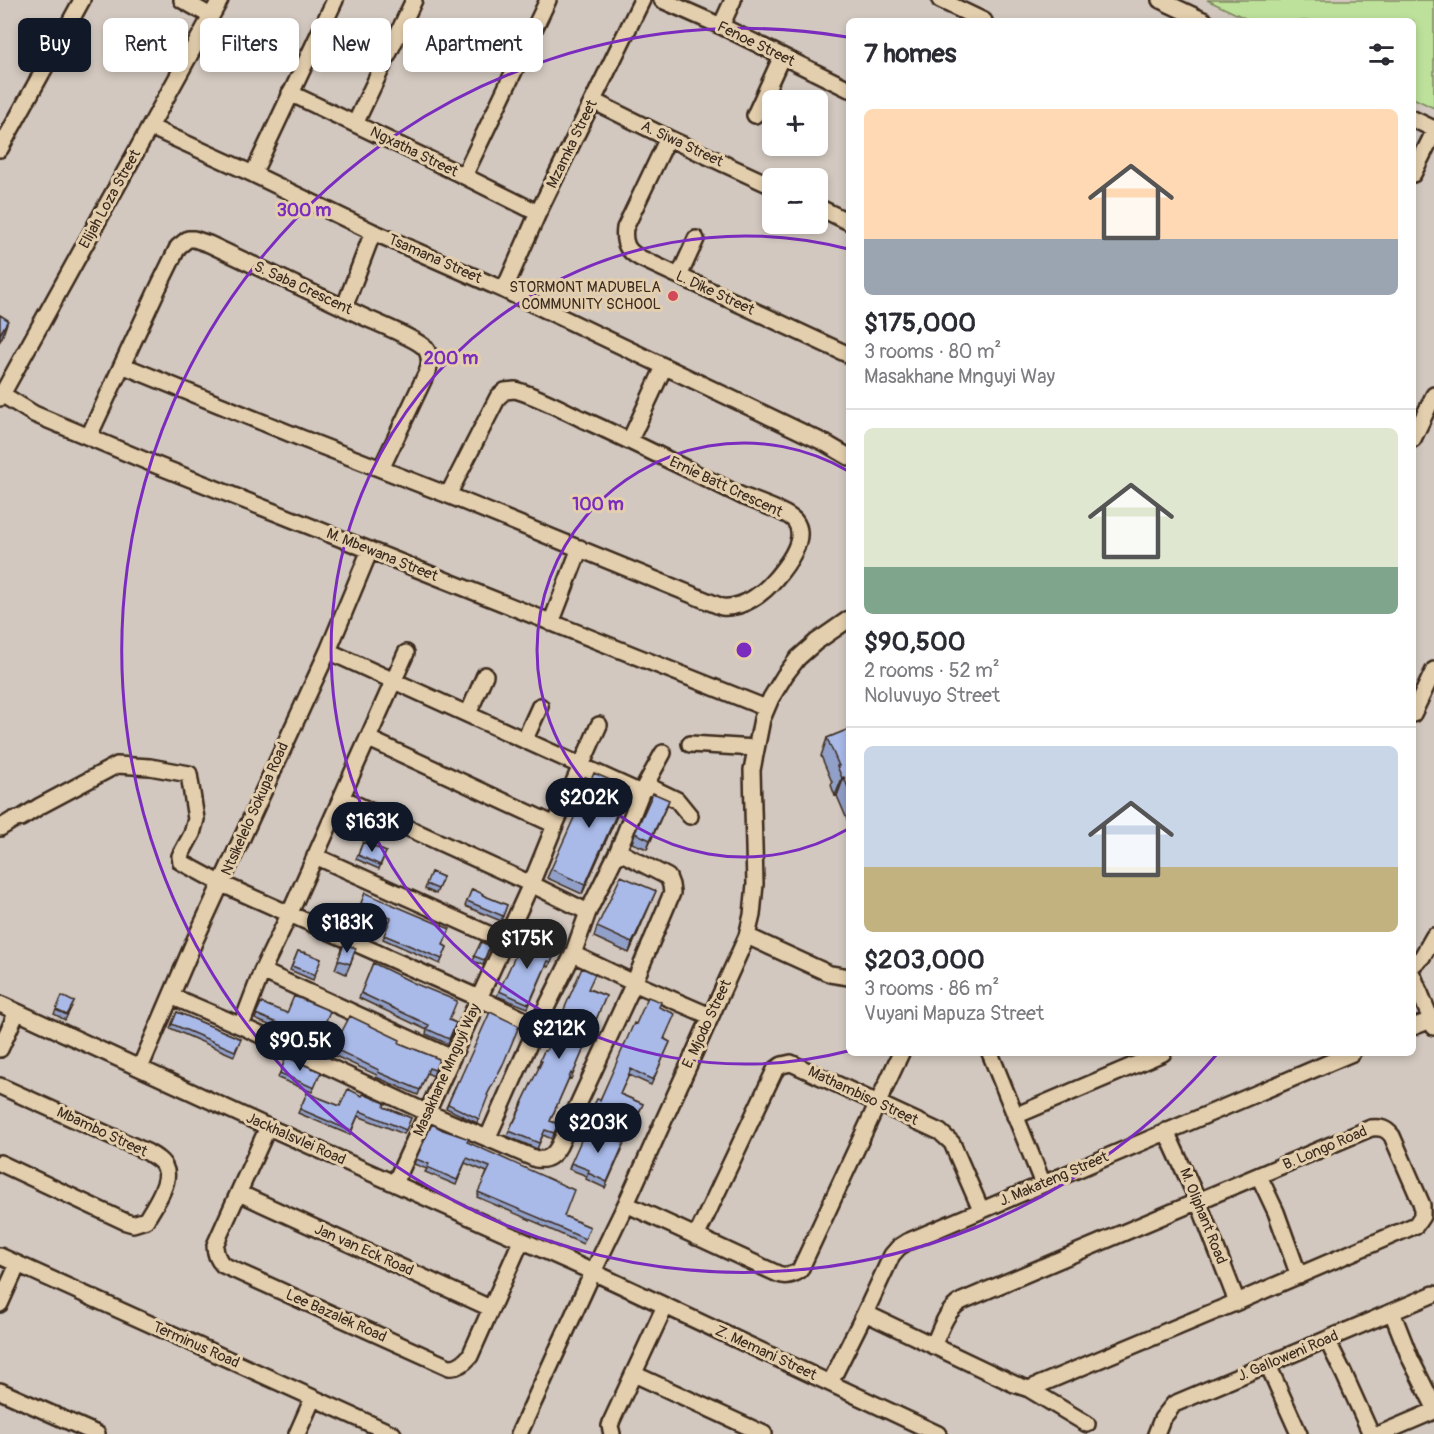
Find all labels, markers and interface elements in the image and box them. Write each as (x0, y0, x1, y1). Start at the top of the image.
street label: Fenoe Street (714, 17, 799, 71)
chip: Buy (18, 18, 91, 72)
chip: Rent (103, 18, 188, 72)
chip: Filters (200, 18, 299, 72)
chip: New (311, 18, 391, 72)
chip: Apartment (403, 18, 543, 72)
text: 7 homes (864, 38, 956, 70)
icon: filters (1365, 38, 1398, 71)
map controls (762, 90, 828, 234)
button: + (762, 90, 828, 156)
street label: Mzamka Street (542, 96, 602, 191)
street label: A. Siwa Street (638, 117, 727, 172)
street label: Ngxatha Street (367, 122, 462, 182)
street label: Elijah Loza Street (75, 145, 146, 252)
icon: home (1077, 148, 1185, 256)
button: − (762, 168, 828, 234)
text: 300 m (277, 199, 331, 222)
street label: Tsamana Street (385, 230, 486, 289)
street label: S. Saba Crescent (251, 257, 356, 319)
street label: L. Dike Street (673, 266, 758, 320)
place label: STORMONT MADUBELA COMMUNITY SCHOOL (509, 278, 661, 314)
marker: STORMONT MADUBELA COMMUNITY SCHOOL (666, 289, 680, 303)
text: $175,000 (864, 307, 976, 339)
text: 3 rooms · 80 m² (864, 339, 1001, 364)
text: 200 m (424, 347, 478, 370)
text: Masakhane Mnguyi Way (864, 364, 1055, 389)
street label: Ernie Batt Crescent (666, 452, 787, 522)
icon: home (1077, 467, 1185, 575)
text: 100 m (572, 493, 624, 516)
street label: M. Mbewana Street (323, 524, 441, 586)
text: $90,500 (864, 626, 965, 658)
centre of rings (734, 640, 754, 660)
text: 2 rooms · 52 m² (864, 658, 1000, 683)
text: Noluvuyo Street (864, 683, 1000, 708)
street label: Ntsikelelo Sokupa Road (217, 739, 293, 879)
pin: $202K (547, 778, 631, 829)
text: $202K (560, 785, 618, 810)
icon: home (1077, 785, 1185, 893)
pin: $163K (330, 802, 414, 853)
text: $163K (345, 809, 399, 834)
pin: $183K (305, 903, 389, 954)
text: $183K (321, 910, 373, 935)
pin: $175K (485, 919, 569, 970)
text: $175K (501, 926, 553, 951)
text: $203,000 (864, 944, 985, 976)
street label: E. Mjodo Street (678, 976, 736, 1071)
text: 3 rooms · 86 m² (864, 976, 999, 1001)
street label: Masakhane Mnguyi Way (409, 1000, 485, 1139)
text: Vuyani Mapuza Street (864, 1001, 1044, 1026)
pin: $212K (517, 1009, 601, 1060)
text: $212K (532, 1016, 586, 1041)
pin: $90.5K (251, 1021, 349, 1072)
text: $90.5K (269, 1028, 331, 1053)
street label: Mathambiso Street (805, 1062, 922, 1130)
street label: Mbambo Street (54, 1103, 151, 1162)
pin: $203K (556, 1103, 640, 1154)
street label: Jackhalsvlei Road (243, 1109, 349, 1169)
text: $203K (569, 1110, 627, 1135)
street label: B. Longo Road (1280, 1122, 1370, 1174)
street label: J. Makateng Street (997, 1147, 1112, 1211)
street label: M. Oliphant Road (1175, 1165, 1231, 1267)
street label: Jan van Eck Road (311, 1220, 417, 1280)
street label: Lee Bazalek Road (283, 1285, 389, 1347)
street label: Terminus Road (150, 1317, 242, 1373)
street label: Z. Memani Street (712, 1321, 821, 1385)
street label: J. Galloweni Road (1235, 1326, 1341, 1386)

